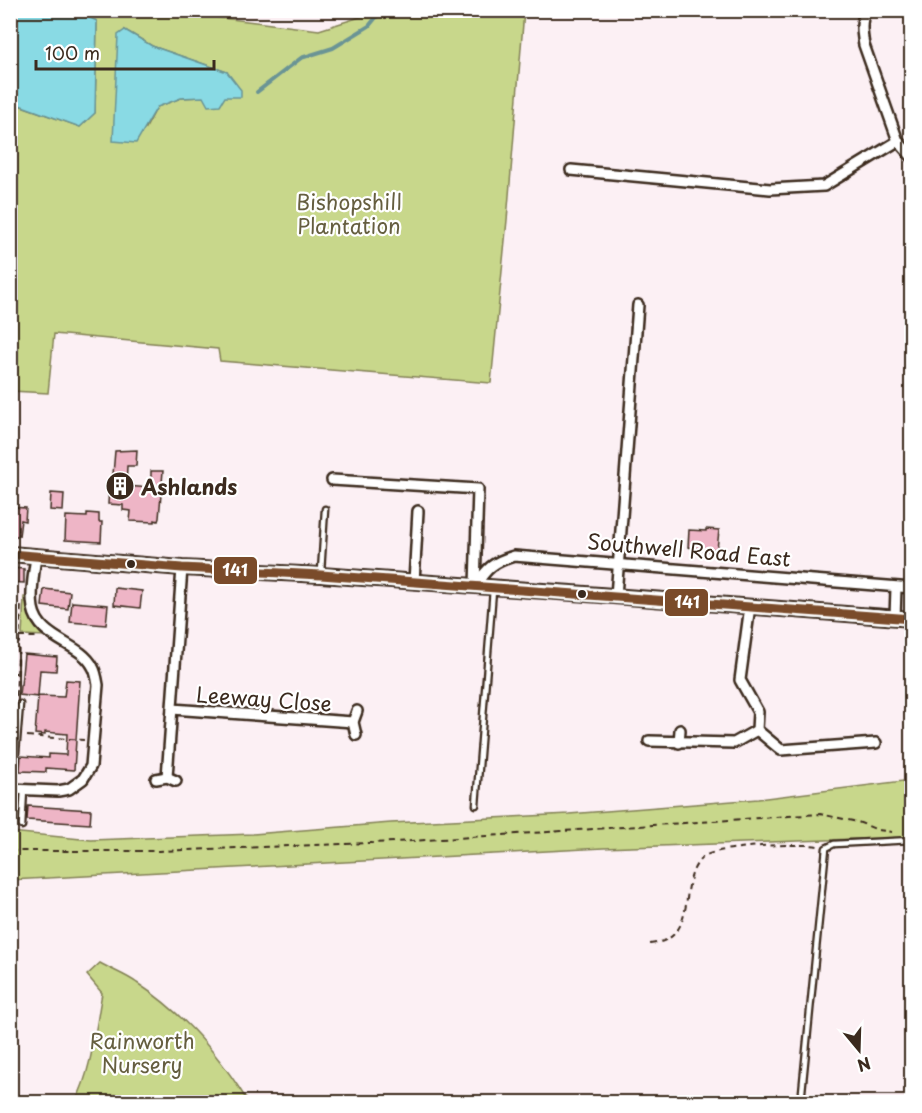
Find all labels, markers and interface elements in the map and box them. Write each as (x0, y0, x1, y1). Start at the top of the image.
scale bar (36, 33, 214, 71)
text: 100 m (45, 39, 100, 66)
park label: Bishopshill Plantation (296, 185, 402, 241)
building icon: Ashlands (104, 470, 136, 502)
place label: Ashlands (140, 470, 237, 502)
street label: Southwell Road East (586, 524, 792, 574)
line badge: 141 (213, 556, 258, 585)
text: 141 (222, 557, 248, 581)
unlabelled marker (125, 558, 137, 570)
unlabelled marker (576, 588, 588, 600)
line badge: 141 (664, 588, 709, 617)
text: 141 (674, 589, 700, 613)
street label: Leeway Close (195, 677, 333, 719)
north arrow (829, 1020, 889, 1080)
park label: Rainworth Nursery (89, 1024, 195, 1080)
text: N (854, 1052, 874, 1079)

